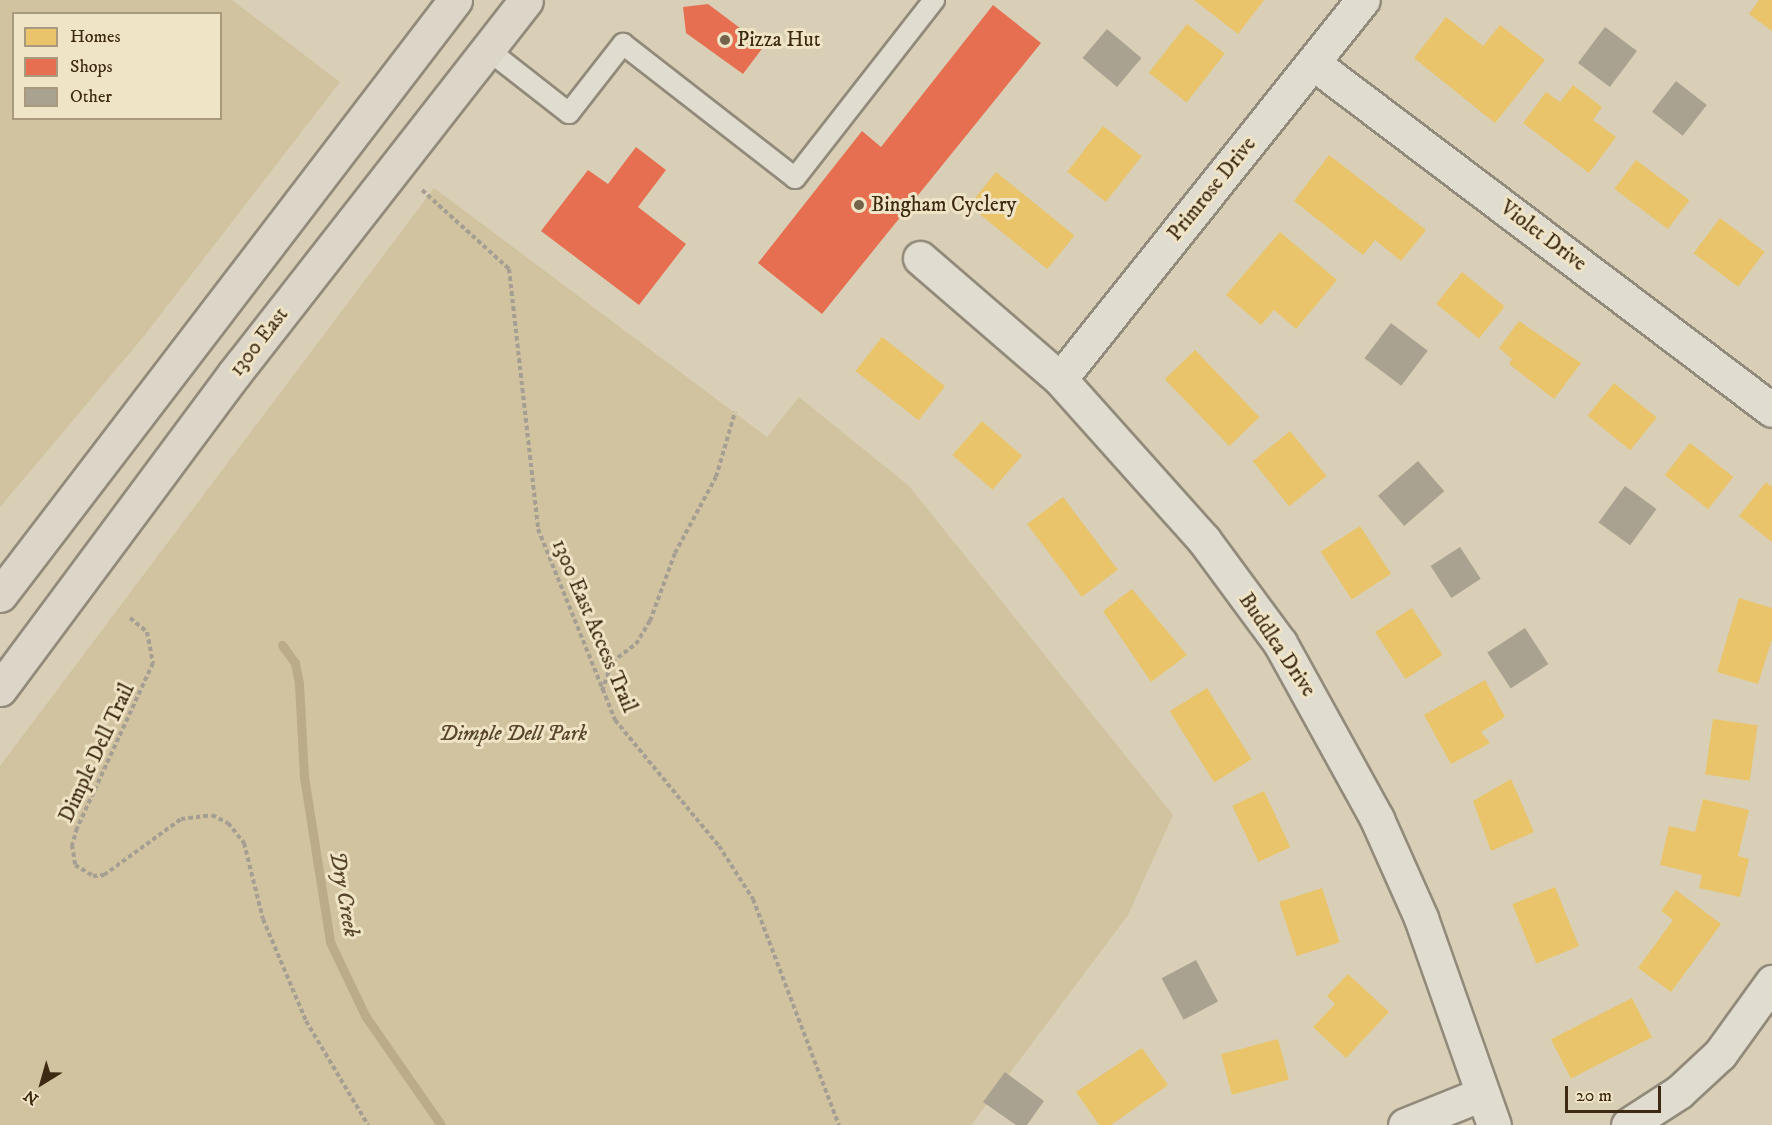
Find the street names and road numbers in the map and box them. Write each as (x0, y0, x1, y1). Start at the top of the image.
street label: Primrose Drive (1162, 132, 1262, 246)
street label: Violet Drive (1495, 195, 1591, 277)
street label: 1300 East (224, 303, 294, 381)
street label: 1300 East Access Trail (546, 536, 642, 716)
street label: Buddlea Drive (1233, 588, 1321, 702)
street label: Dimple Dell Trail (54, 680, 140, 826)

